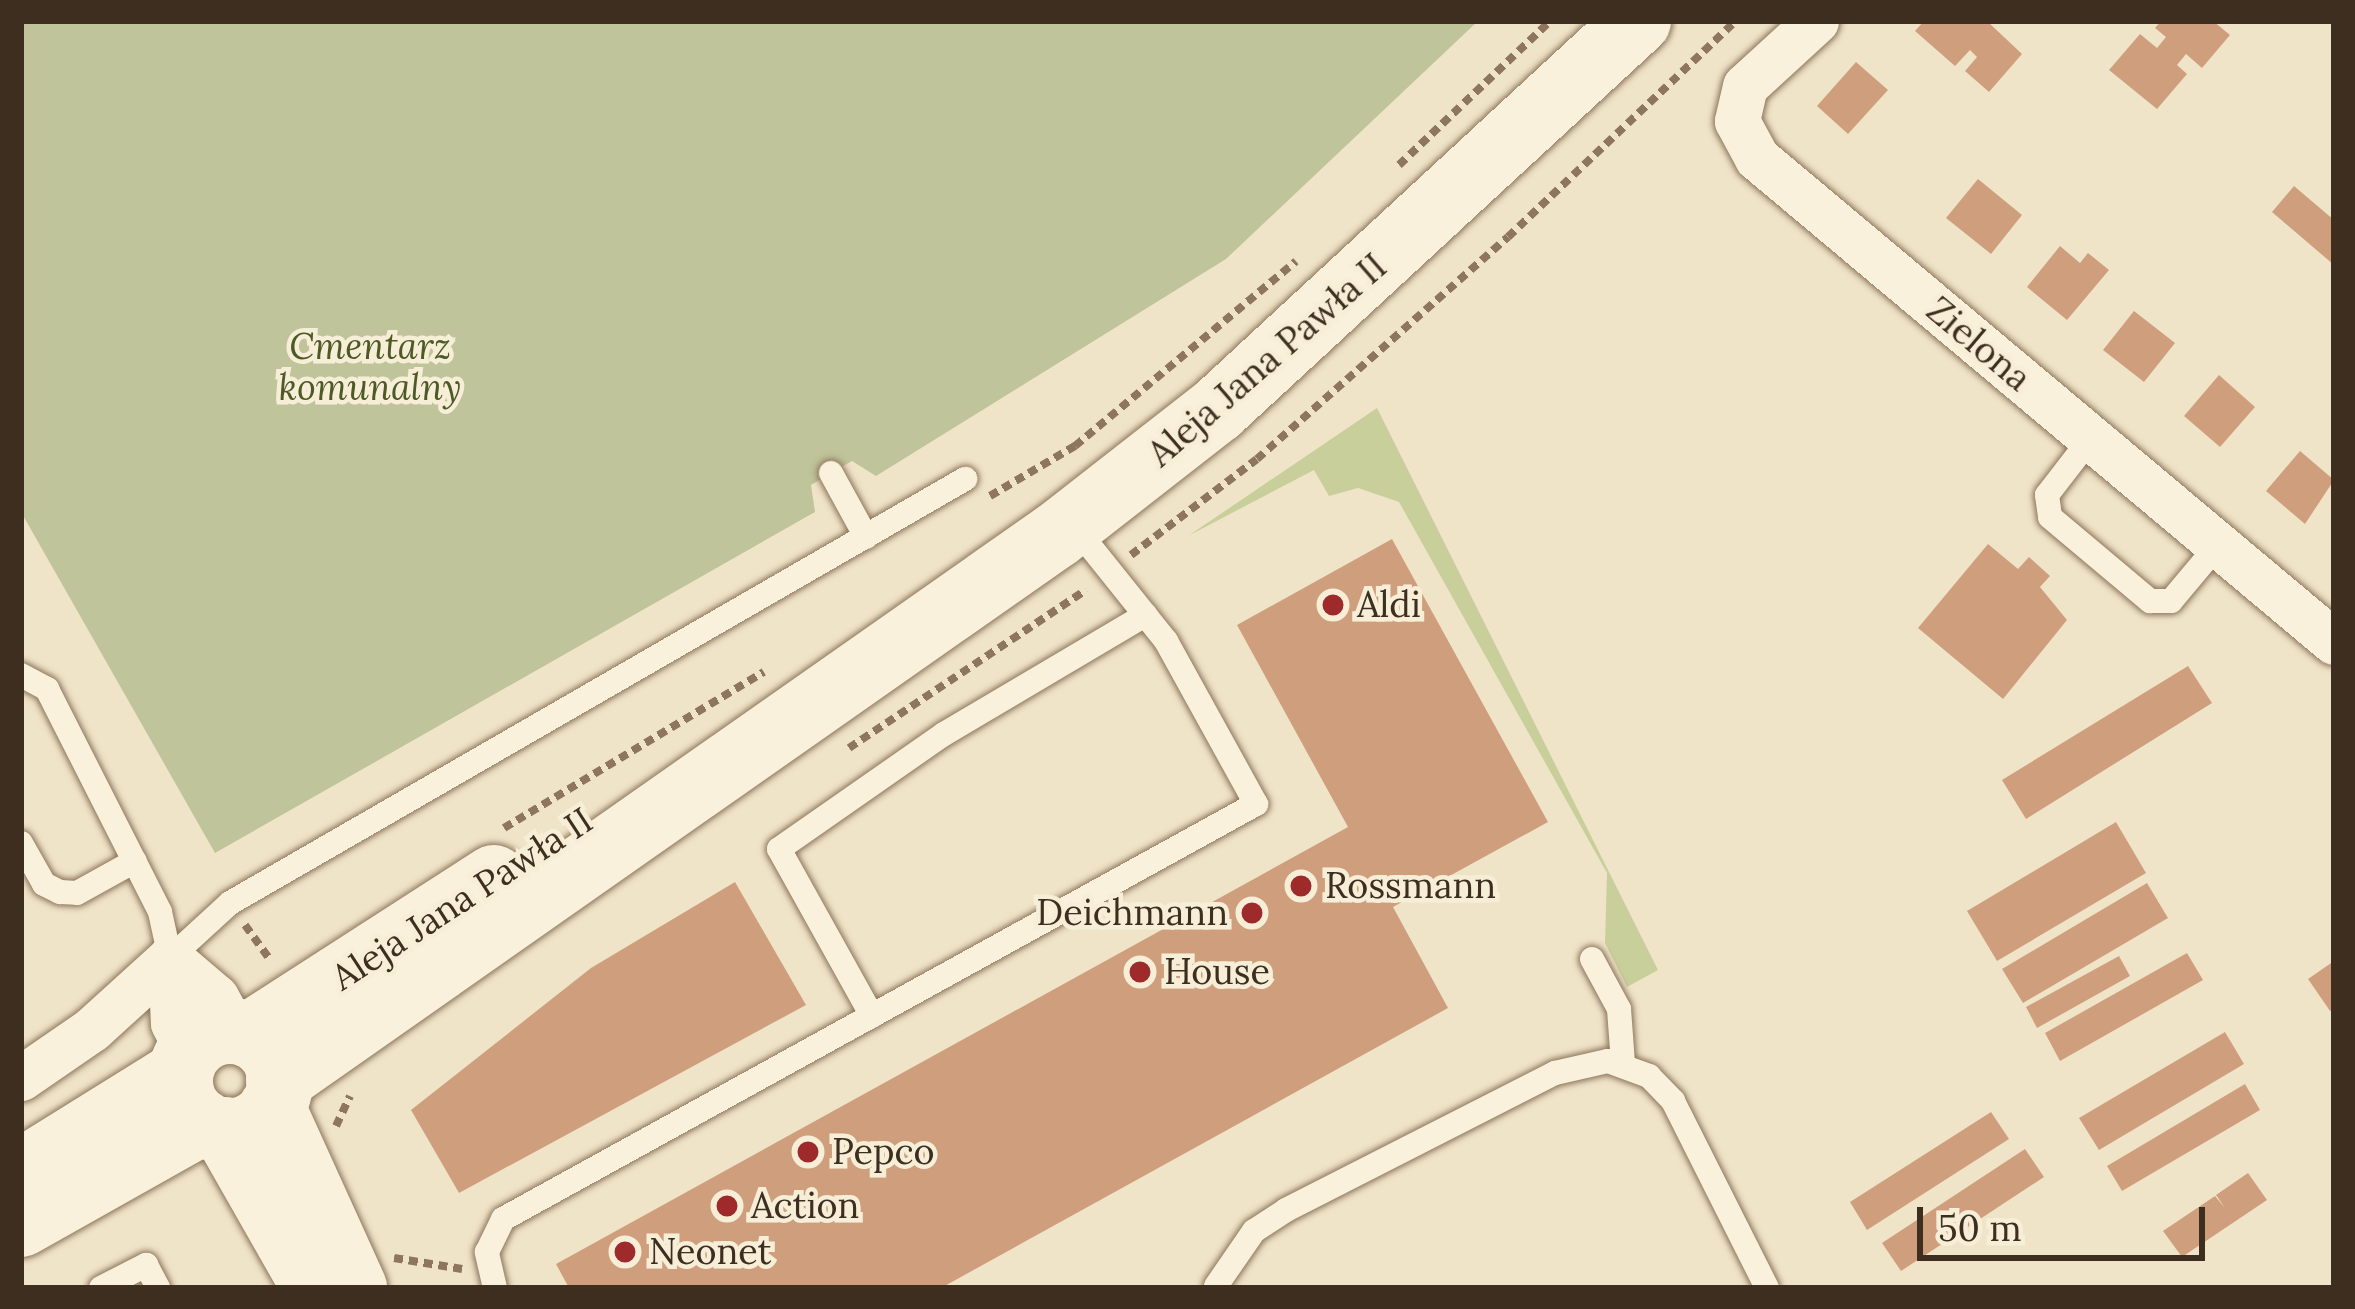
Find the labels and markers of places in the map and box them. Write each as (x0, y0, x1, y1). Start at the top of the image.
place label: Aldi (1357, 583, 1421, 627)
marker: Aldi (1320, 592, 1346, 618)
place label: Rossmann (1325, 864, 1496, 908)
marker: Rossmann (1288, 873, 1314, 899)
place label: Deichmann (1036, 891, 1228, 935)
marker: Deichmann (1239, 900, 1265, 926)
place label: House (1164, 950, 1270, 994)
marker: House (1127, 959, 1153, 985)
place label: Pepco (832, 1130, 934, 1174)
marker: Pepco (795, 1139, 821, 1165)
place label: Action (751, 1184, 859, 1228)
marker: Action (714, 1193, 740, 1219)
place label: Neonet (649, 1230, 772, 1274)
marker: Neonet (612, 1239, 638, 1265)

